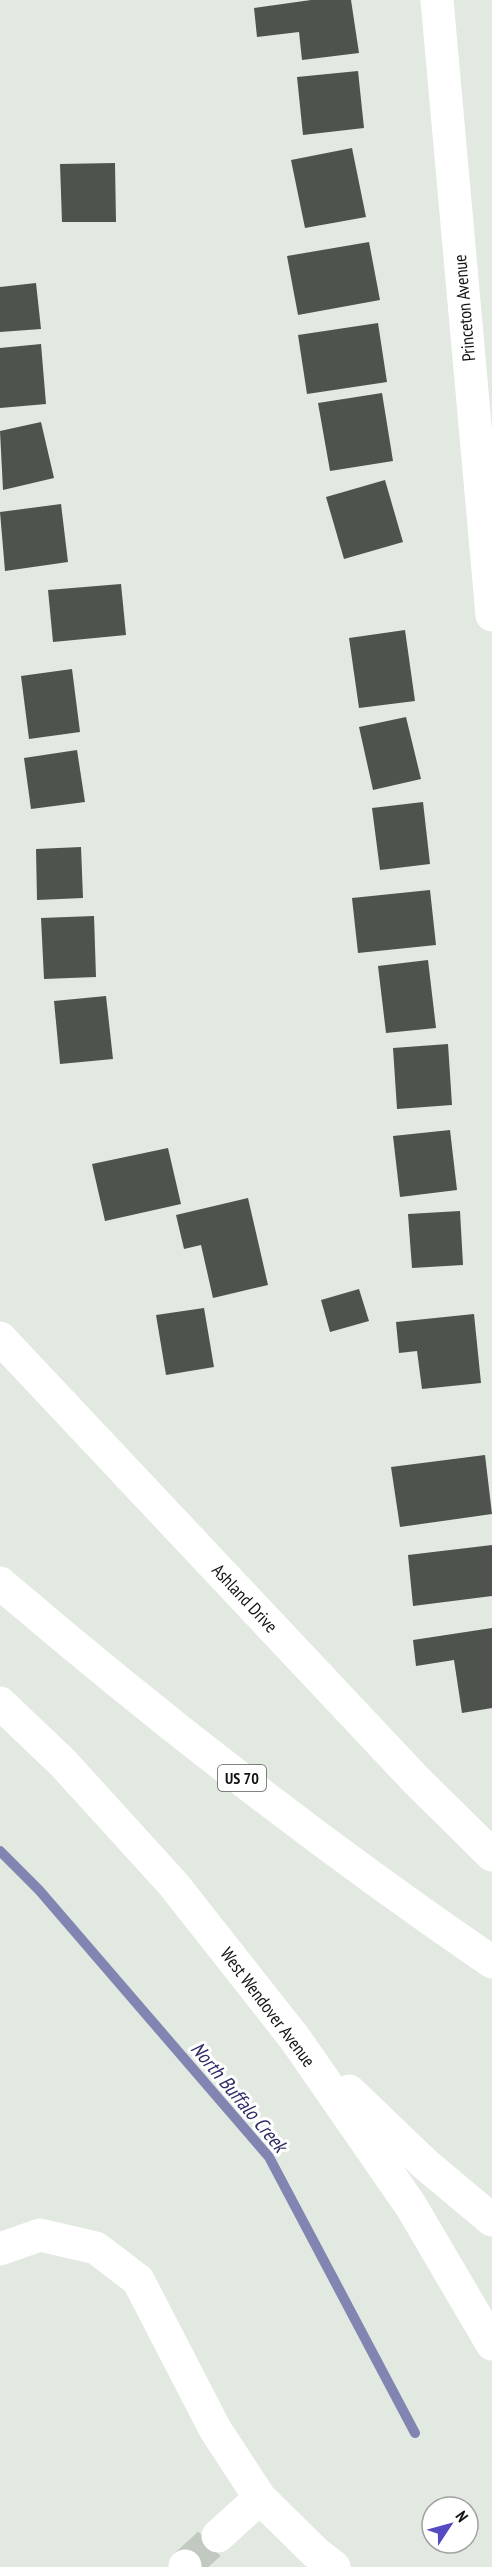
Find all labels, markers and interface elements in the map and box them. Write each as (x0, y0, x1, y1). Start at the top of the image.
street label: Princeton Avenue (448, 254, 480, 362)
street label: Ashland Drive (207, 1559, 283, 1637)
road number: US 70 (218, 1765, 266, 1791)
street label: West Wendover Avenue (216, 1943, 320, 2071)
water label: North Buffalo Creek (185, 2036, 294, 2159)
north arrow (420, 2495, 480, 2555)
text: N (452, 2507, 473, 2526)

